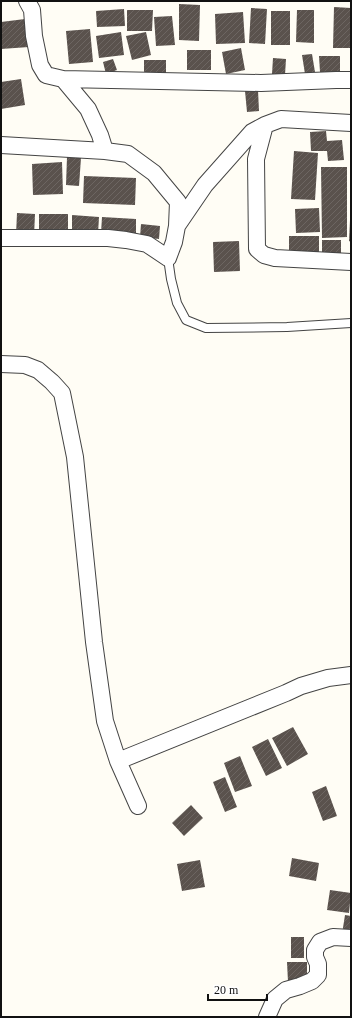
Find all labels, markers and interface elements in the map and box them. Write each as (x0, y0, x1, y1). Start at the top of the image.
scale bar (208, 976, 267, 1002)
text: 20 m (214, 983, 239, 997)

